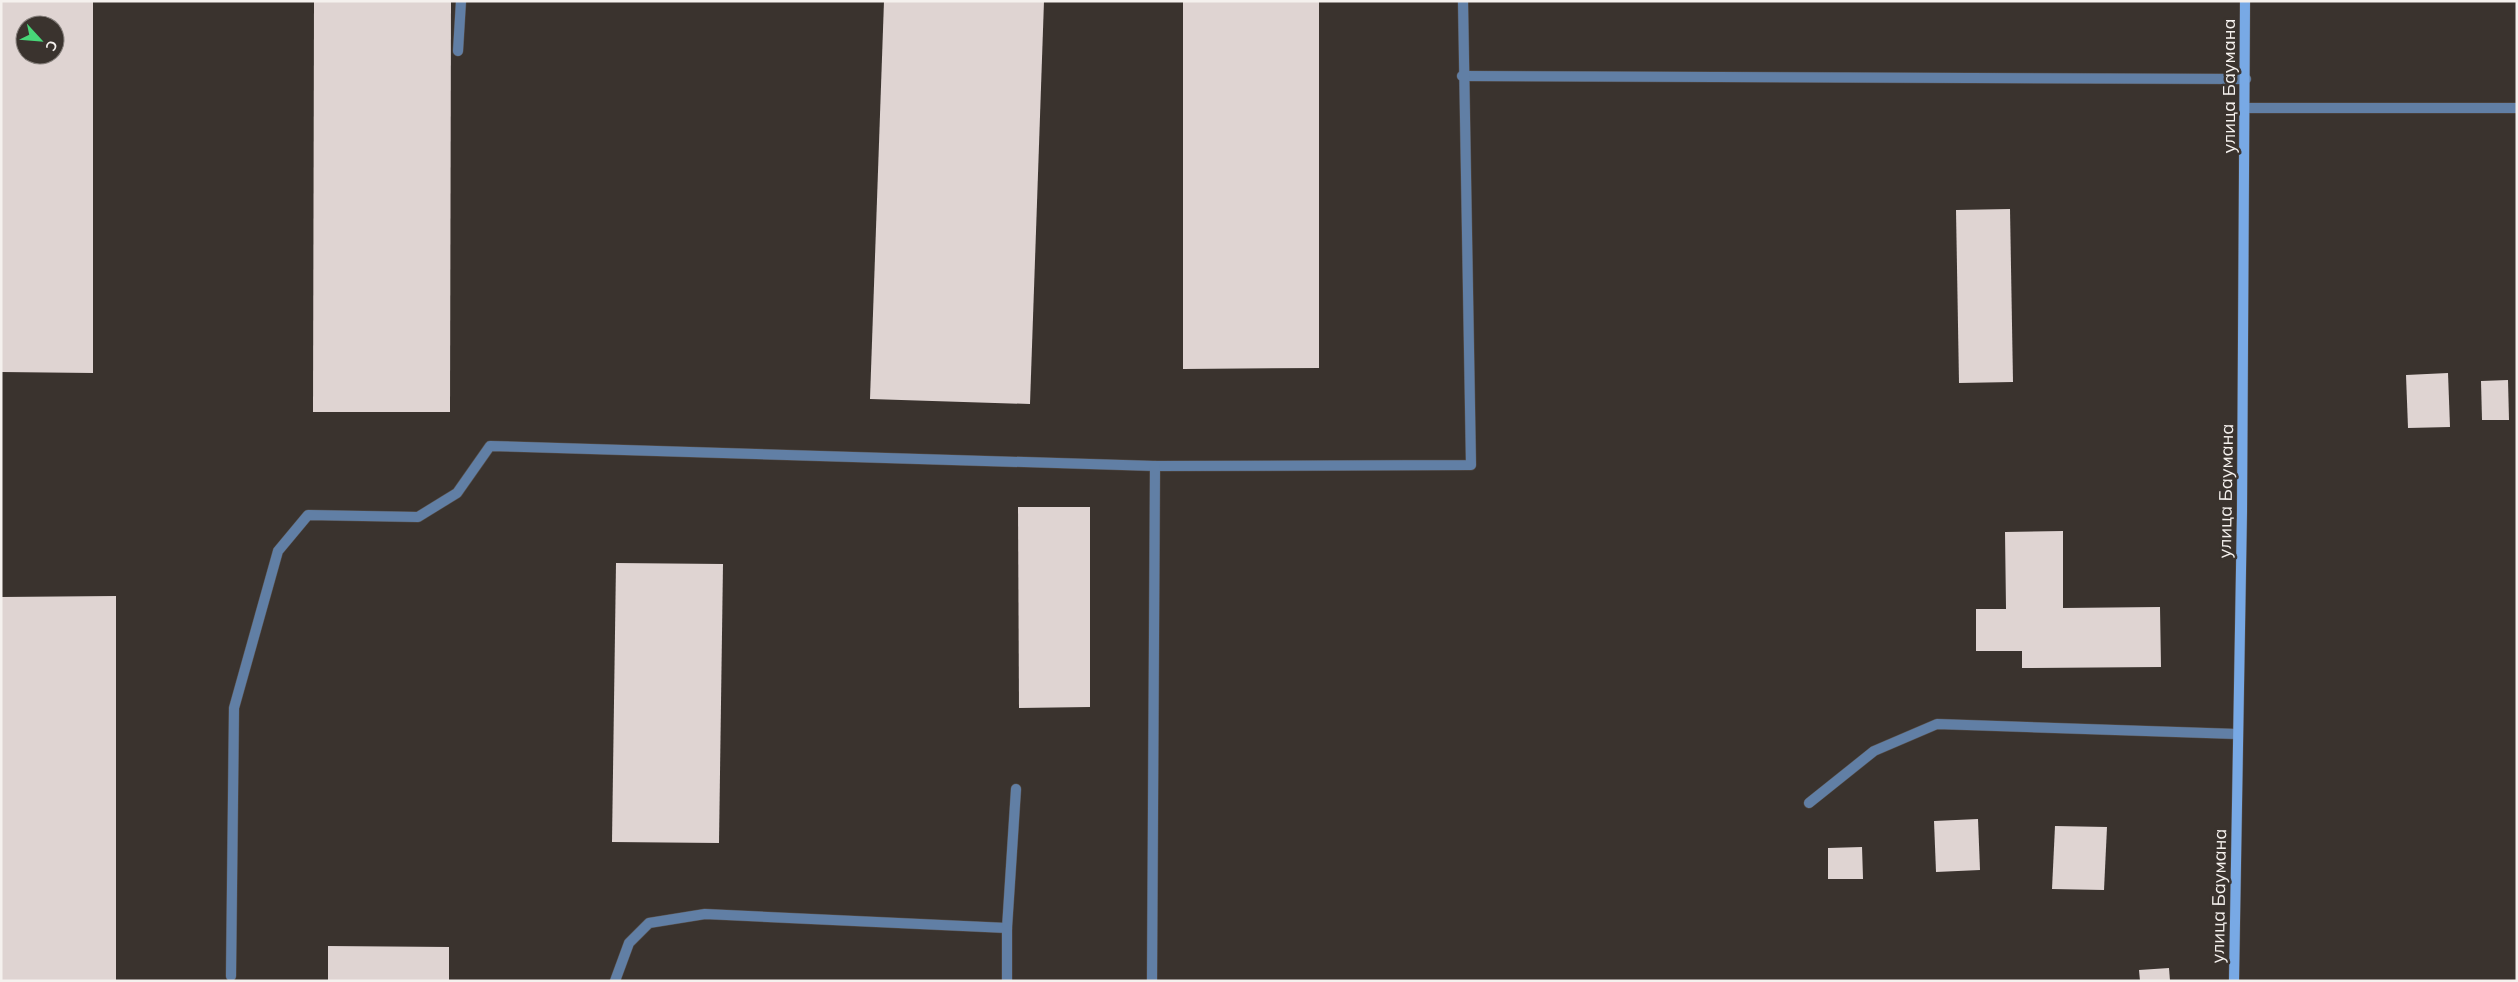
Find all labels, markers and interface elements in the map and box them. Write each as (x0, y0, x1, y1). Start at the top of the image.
north arrow (15, 15, 65, 65)
street label: улица Баумана (2217, 19, 2240, 153)
text: С (41, 37, 62, 54)
street label: улица Баумана (2213, 423, 2238, 559)
street label: улица Баумана (2206, 828, 2231, 964)

